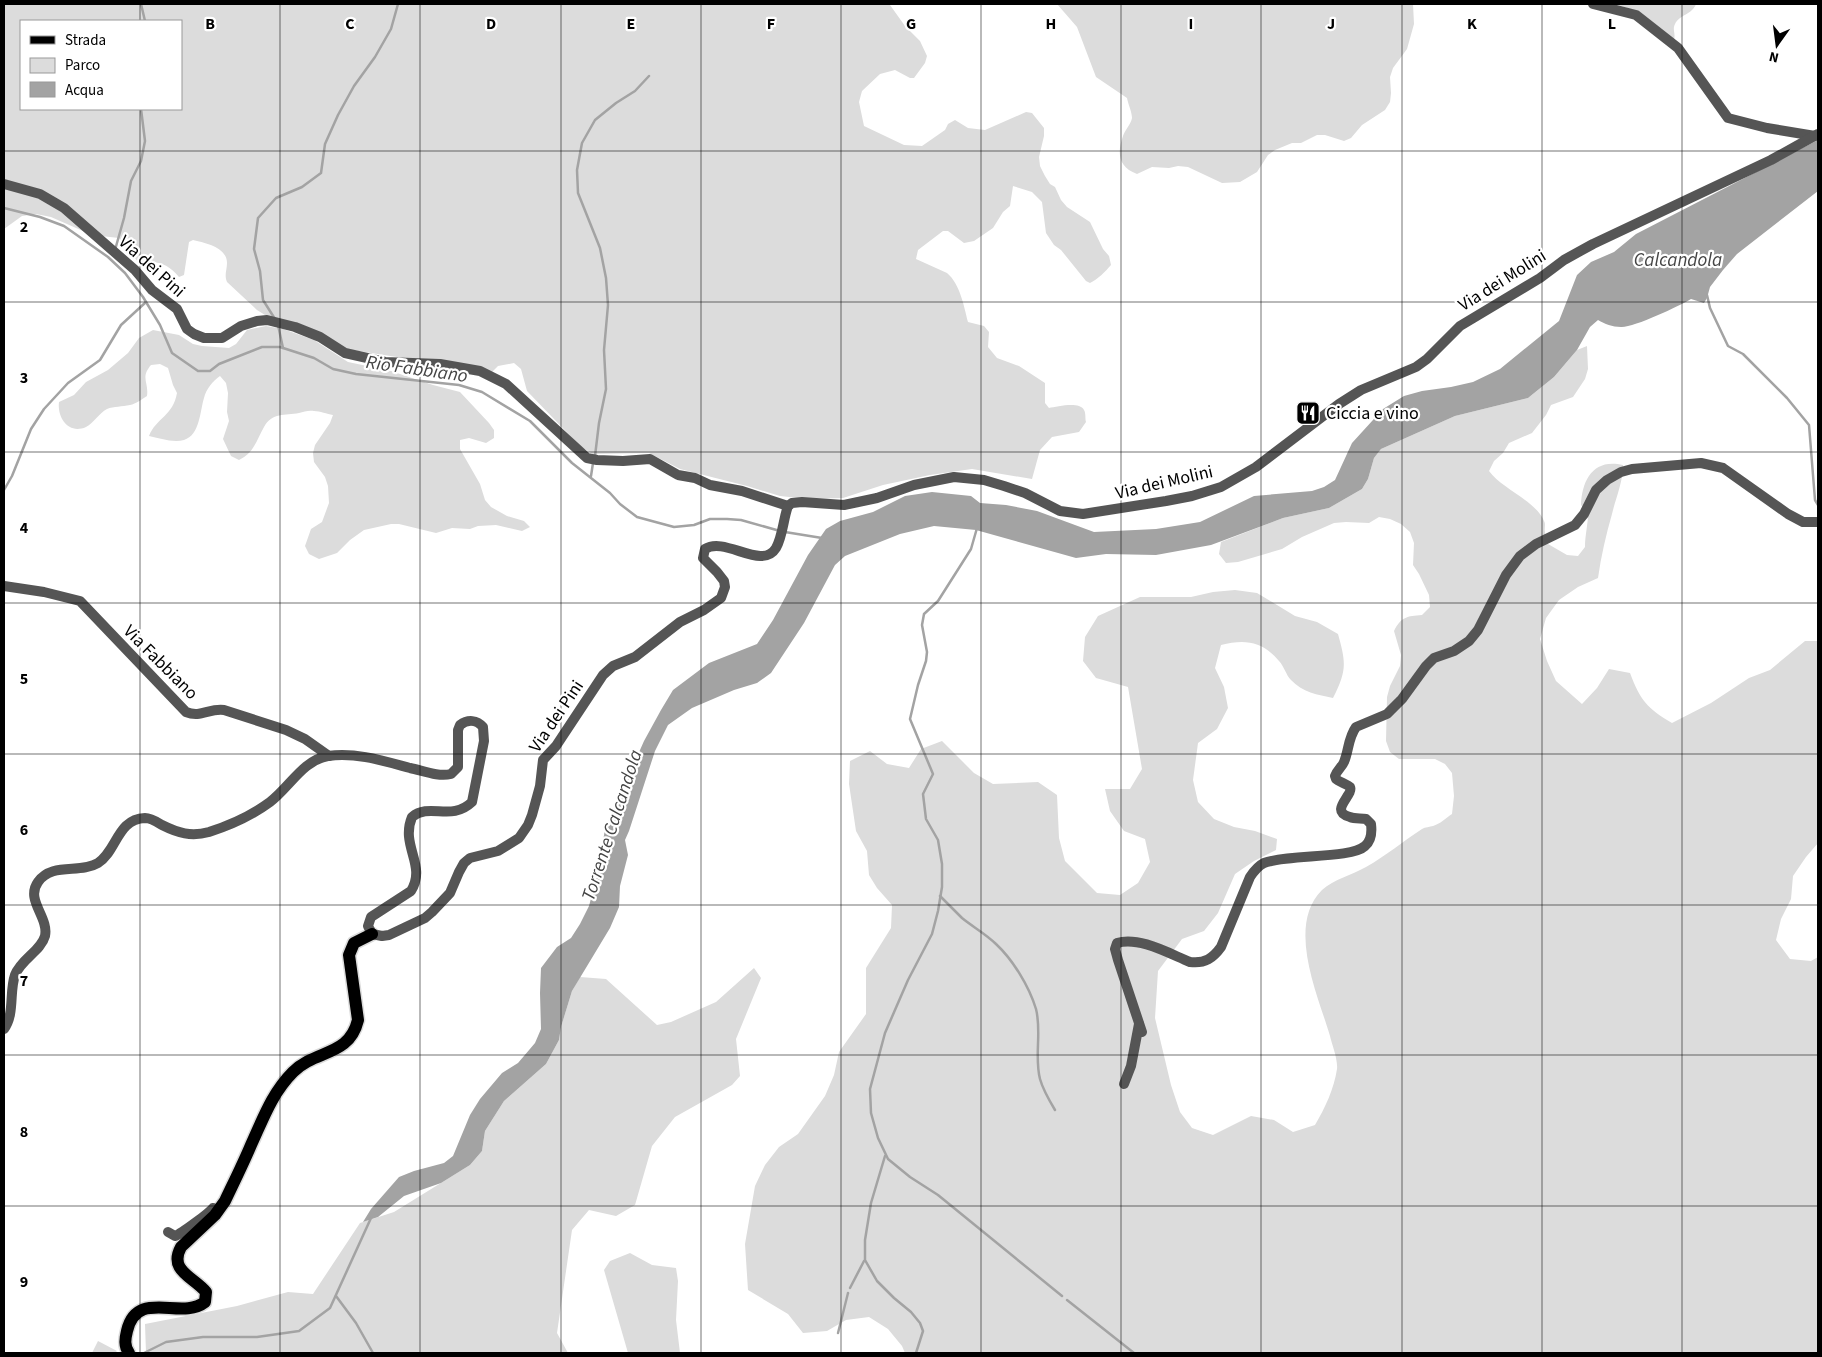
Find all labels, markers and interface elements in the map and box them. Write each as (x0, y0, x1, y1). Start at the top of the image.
text: B (205, 13, 215, 35)
text: C (345, 13, 355, 35)
text: D (486, 13, 496, 35)
text: E (627, 13, 635, 35)
text: F (767, 13, 775, 35)
text: G (906, 13, 916, 35)
text: H (1046, 13, 1056, 35)
text: I (1189, 13, 1193, 35)
text: J (1327, 13, 1335, 35)
text: K (1467, 13, 1477, 35)
text: L (1608, 13, 1616, 35)
legend (20, 20, 182, 110)
north arrow (1752, 20, 1802, 70)
text: Strada (65, 30, 106, 51)
text: N (1767, 46, 1781, 67)
text: Parco (65, 55, 100, 76)
text: Acqua (65, 80, 104, 101)
text: 2 (20, 216, 28, 238)
street label: Via dei Pini (113, 230, 191, 303)
street label: Via dei Molini (1453, 243, 1551, 317)
water label: Calcandola (1634, 247, 1722, 274)
water label: Rio Fabbiano (364, 349, 470, 390)
text: 3 (20, 367, 28, 389)
restaurant icon: Ciccia e vino (1295, 400, 1321, 426)
place label: Ciccia e vino (1326, 401, 1419, 426)
street label: Via dei Molini (1113, 459, 1215, 506)
text: 4 (20, 517, 29, 539)
street label: Via Fabbiano (118, 619, 204, 705)
text: 5 (20, 668, 28, 690)
street label: Via dei Pini (523, 675, 590, 757)
water label: Torrente Calcandola (575, 747, 650, 904)
text: 6 (20, 819, 28, 841)
text: 7 (20, 970, 28, 992)
text: 8 (20, 1121, 28, 1143)
text: 9 (20, 1271, 28, 1293)

